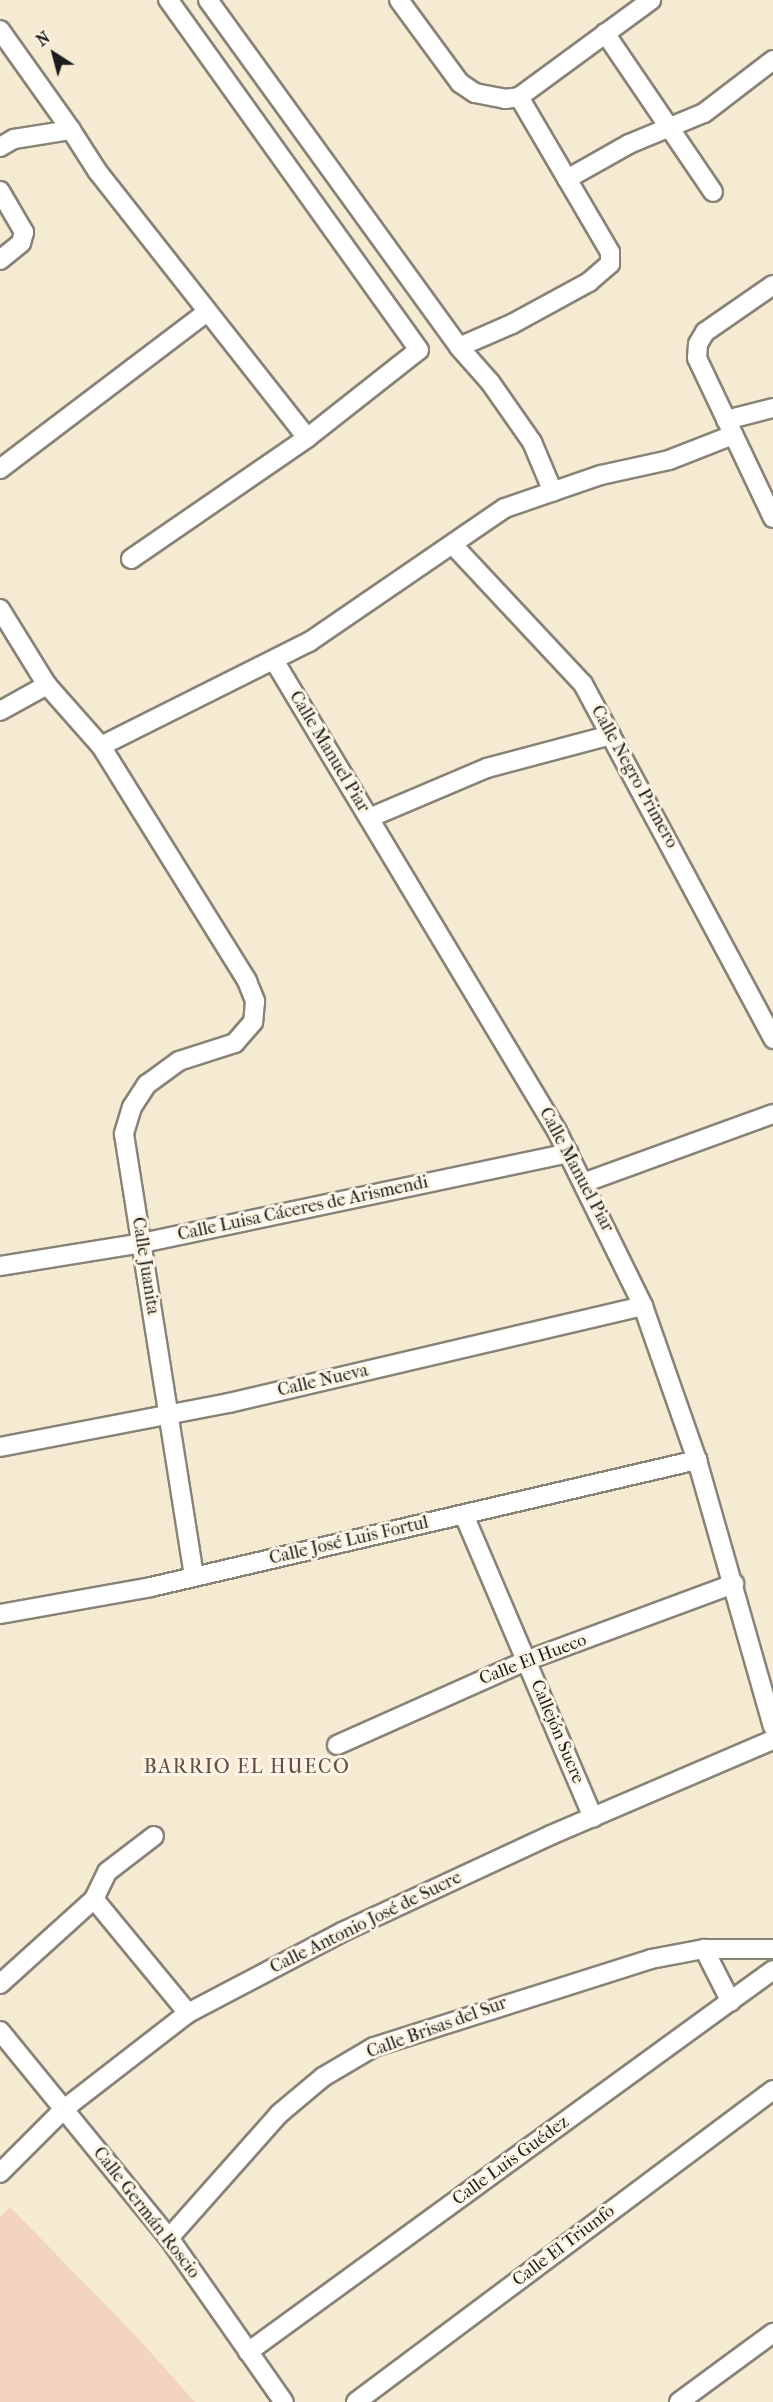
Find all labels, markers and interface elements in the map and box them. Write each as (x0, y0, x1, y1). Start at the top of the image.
north arrow (24, 24, 84, 84)
text: N (33, 28, 54, 50)
street label: Calle Manuel Piar (284, 687, 374, 817)
street label: Calle Negro Primero (586, 702, 682, 852)
street label: Calle Manuel Piar (534, 1104, 618, 1236)
street label: Calle Luisa Cáceres de Arismendi (176, 1172, 430, 1246)
street label: Calle Juanita (127, 1216, 163, 1316)
street label: Calle Nueva (276, 1360, 370, 1402)
street label: Calle José Luis Fortul (267, 1512, 431, 1570)
street label: Calle El Hueco (476, 1630, 590, 1690)
street label: Callejón Sucre (525, 1677, 589, 1787)
district label: BARRIO EL HUECO (144, 1754, 350, 1778)
street label: Calle Antonio José de Sucre (267, 1867, 465, 1979)
street label: Calle Brisas del Sur (364, 1993, 510, 2063)
street label: Calle Luis Guédez (449, 2112, 573, 2210)
street label: Calle Germán Roscio (88, 2143, 204, 2283)
street label: Calle El Triunfo (509, 2201, 619, 2291)

